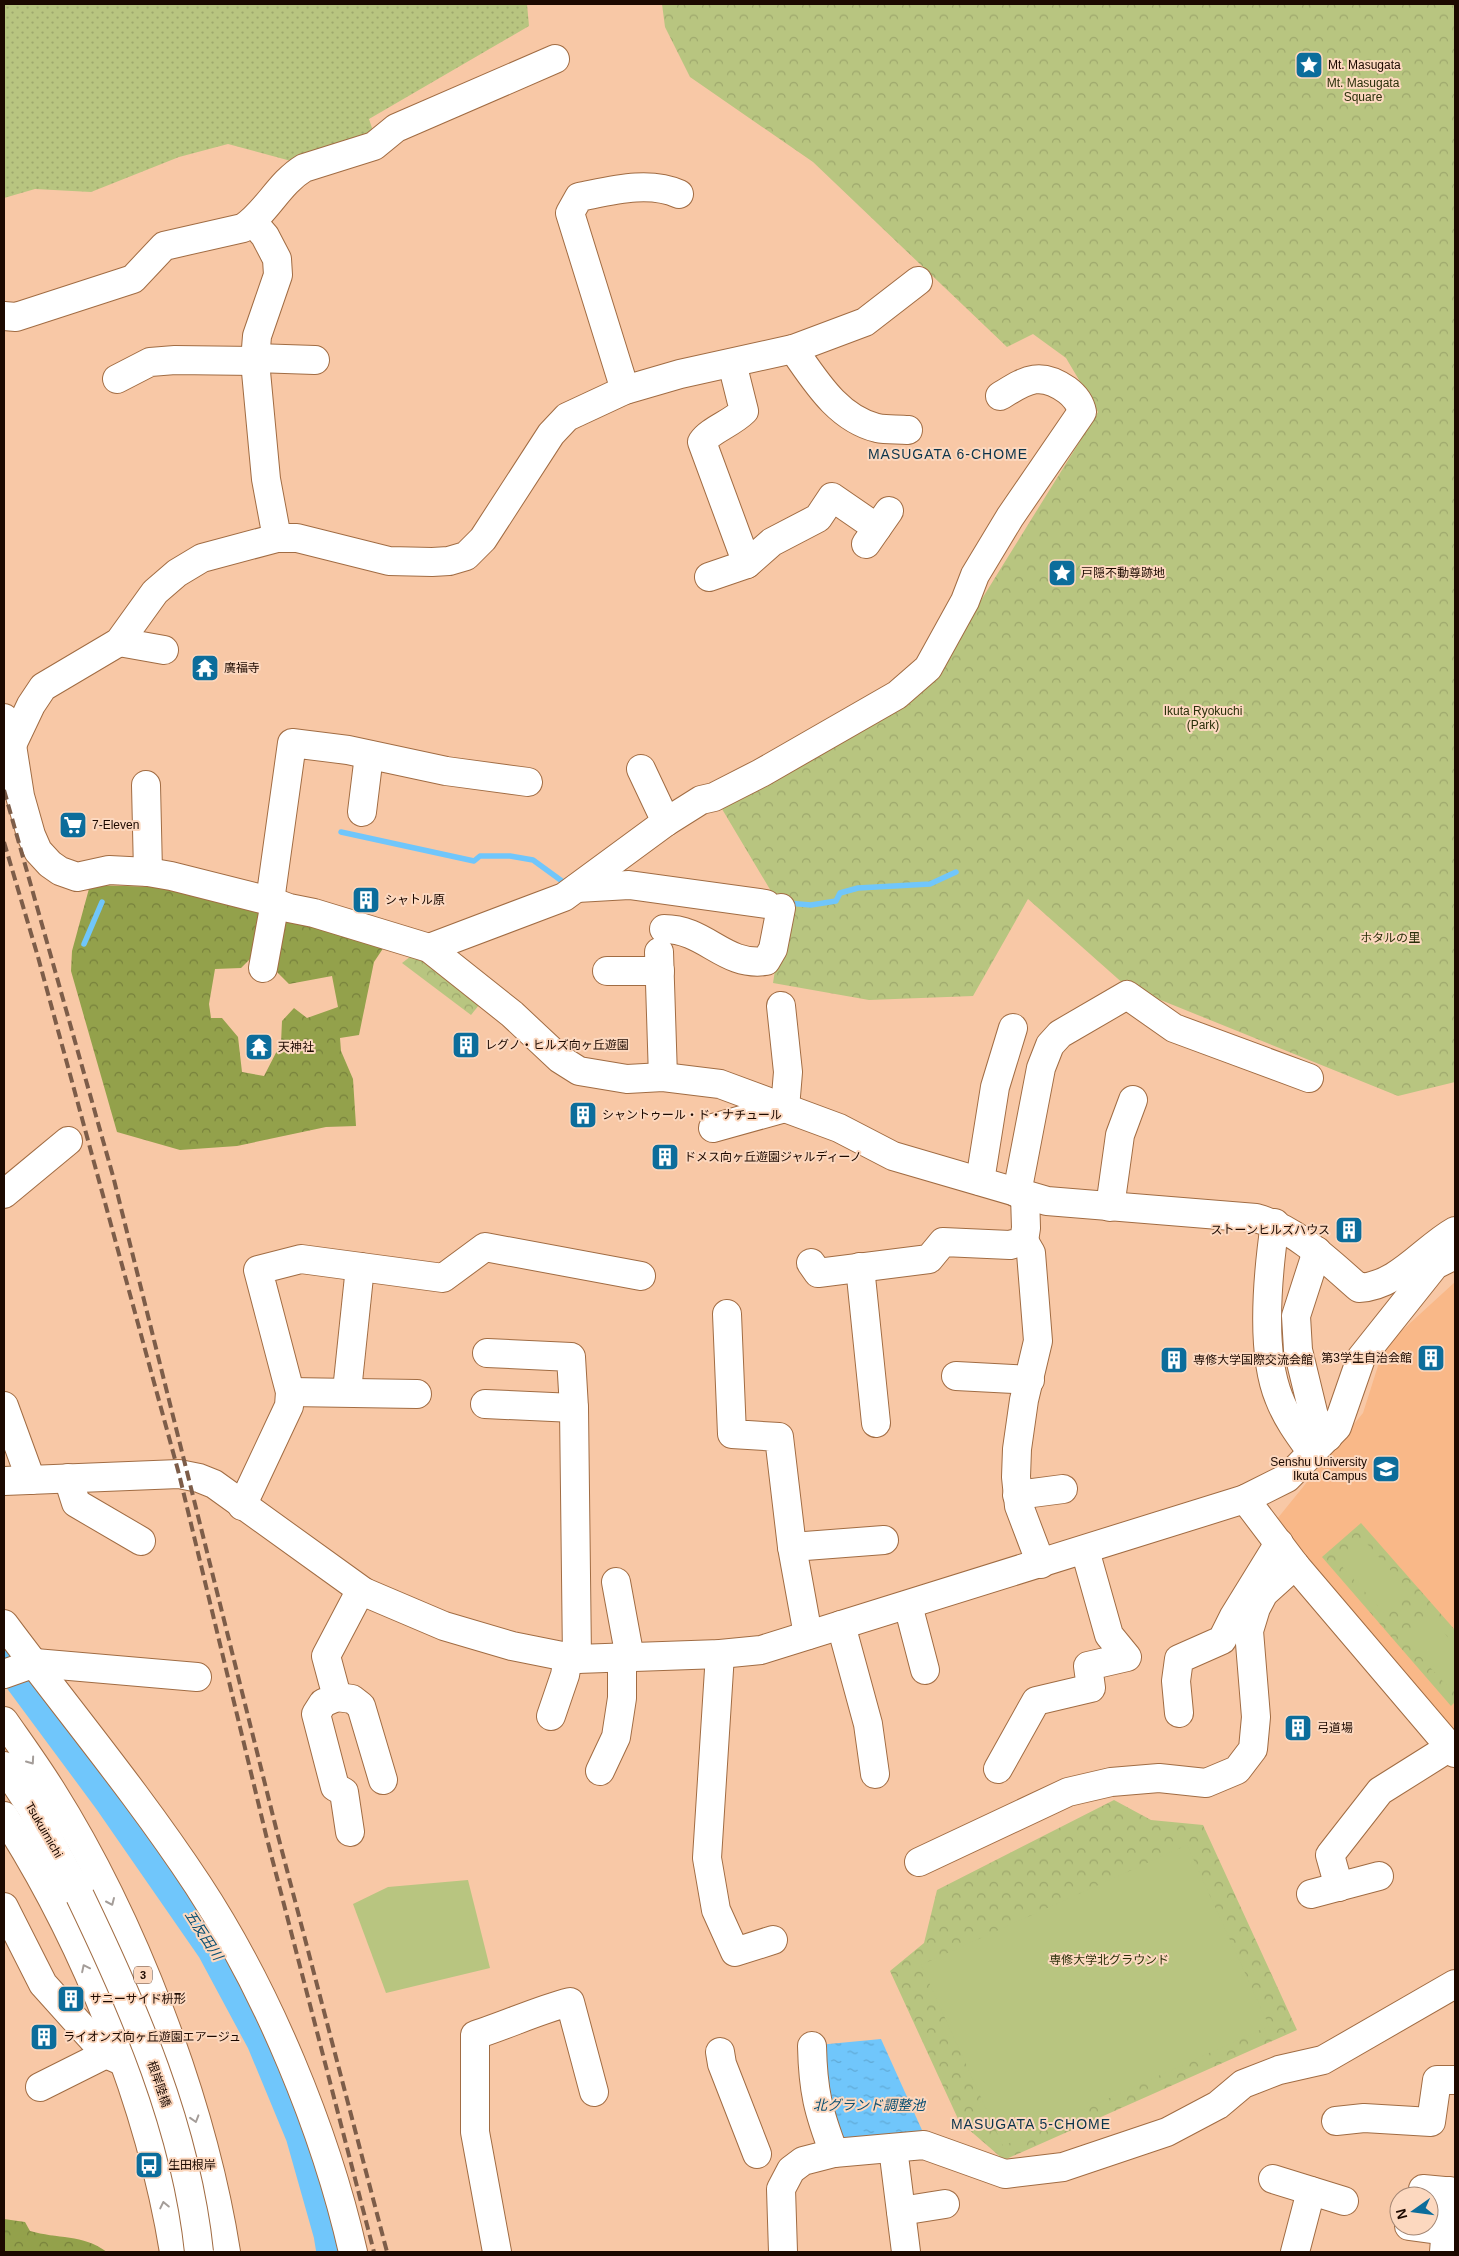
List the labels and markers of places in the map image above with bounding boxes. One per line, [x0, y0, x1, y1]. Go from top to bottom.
place icon: Mt. Masugata [1294, 50, 1324, 80]
place label: Mt. Masugata [1328, 58, 1401, 72]
place icon: 戸隠不動尊跡地 [1047, 558, 1077, 588]
place label: 戸隠不動尊跡地 [1081, 566, 1165, 580]
temple icon: 廣福寺 [190, 653, 220, 683]
place label: 廣福寺 [224, 661, 260, 675]
supermarket icon: 7-Eleven [58, 810, 88, 840]
place label: 7-Eleven [92, 818, 139, 832]
building icon: シャトル原 [351, 885, 381, 915]
place label: シャトル原 [385, 893, 445, 907]
building icon: レグノ・ヒルズ向ヶ丘遊園 [451, 1030, 481, 1060]
temple icon: 天神社 [244, 1032, 274, 1062]
place label: レグノ・ヒルズ向ヶ丘遊園 [485, 1038, 629, 1052]
place label: 天神社 [278, 1040, 314, 1054]
building icon: シャントゥール・ド・ナチュール [568, 1100, 598, 1130]
place label: シャントゥール・ド・ナチュール [602, 1108, 782, 1122]
building icon: ドメス向ヶ丘遊園ジャルディーノ [650, 1142, 680, 1172]
place label: ドメス向ヶ丘遊園ジャルディーノ [684, 1150, 862, 1164]
building icon: ストーンヒルズハウス [1334, 1215, 1364, 1245]
place label: ストーンヒルズハウス [1211, 1223, 1330, 1237]
building icon: 第3学生自治会館 [1416, 1343, 1446, 1373]
building icon: 専修大学国際交流会館 [1159, 1345, 1189, 1375]
place label: 第3学生自治会館 [1321, 1351, 1412, 1365]
place label: 専修大学国際交流会館 [1193, 1353, 1313, 1367]
school or university icon: Senshu University Ikuta Campus [1371, 1454, 1401, 1484]
place label: Senshu University Ikuta Campus [1270, 1455, 1367, 1483]
building icon: 弓道場 [1283, 1713, 1313, 1743]
place label: 弓道場 [1317, 1721, 1353, 1735]
building icon: サニーサイド枡形 [56, 1984, 86, 2014]
place label: サニーサイド枡形 [90, 1992, 186, 2006]
building icon: ライオンズ向ヶ丘遊園エアージュ [29, 2022, 59, 2052]
place label: ライオンズ向ヶ丘遊園エアージュ [63, 2030, 241, 2044]
bus stop icon: 生田根岸 [134, 2150, 164, 2180]
place label: 生田根岸 [168, 2158, 216, 2172]

